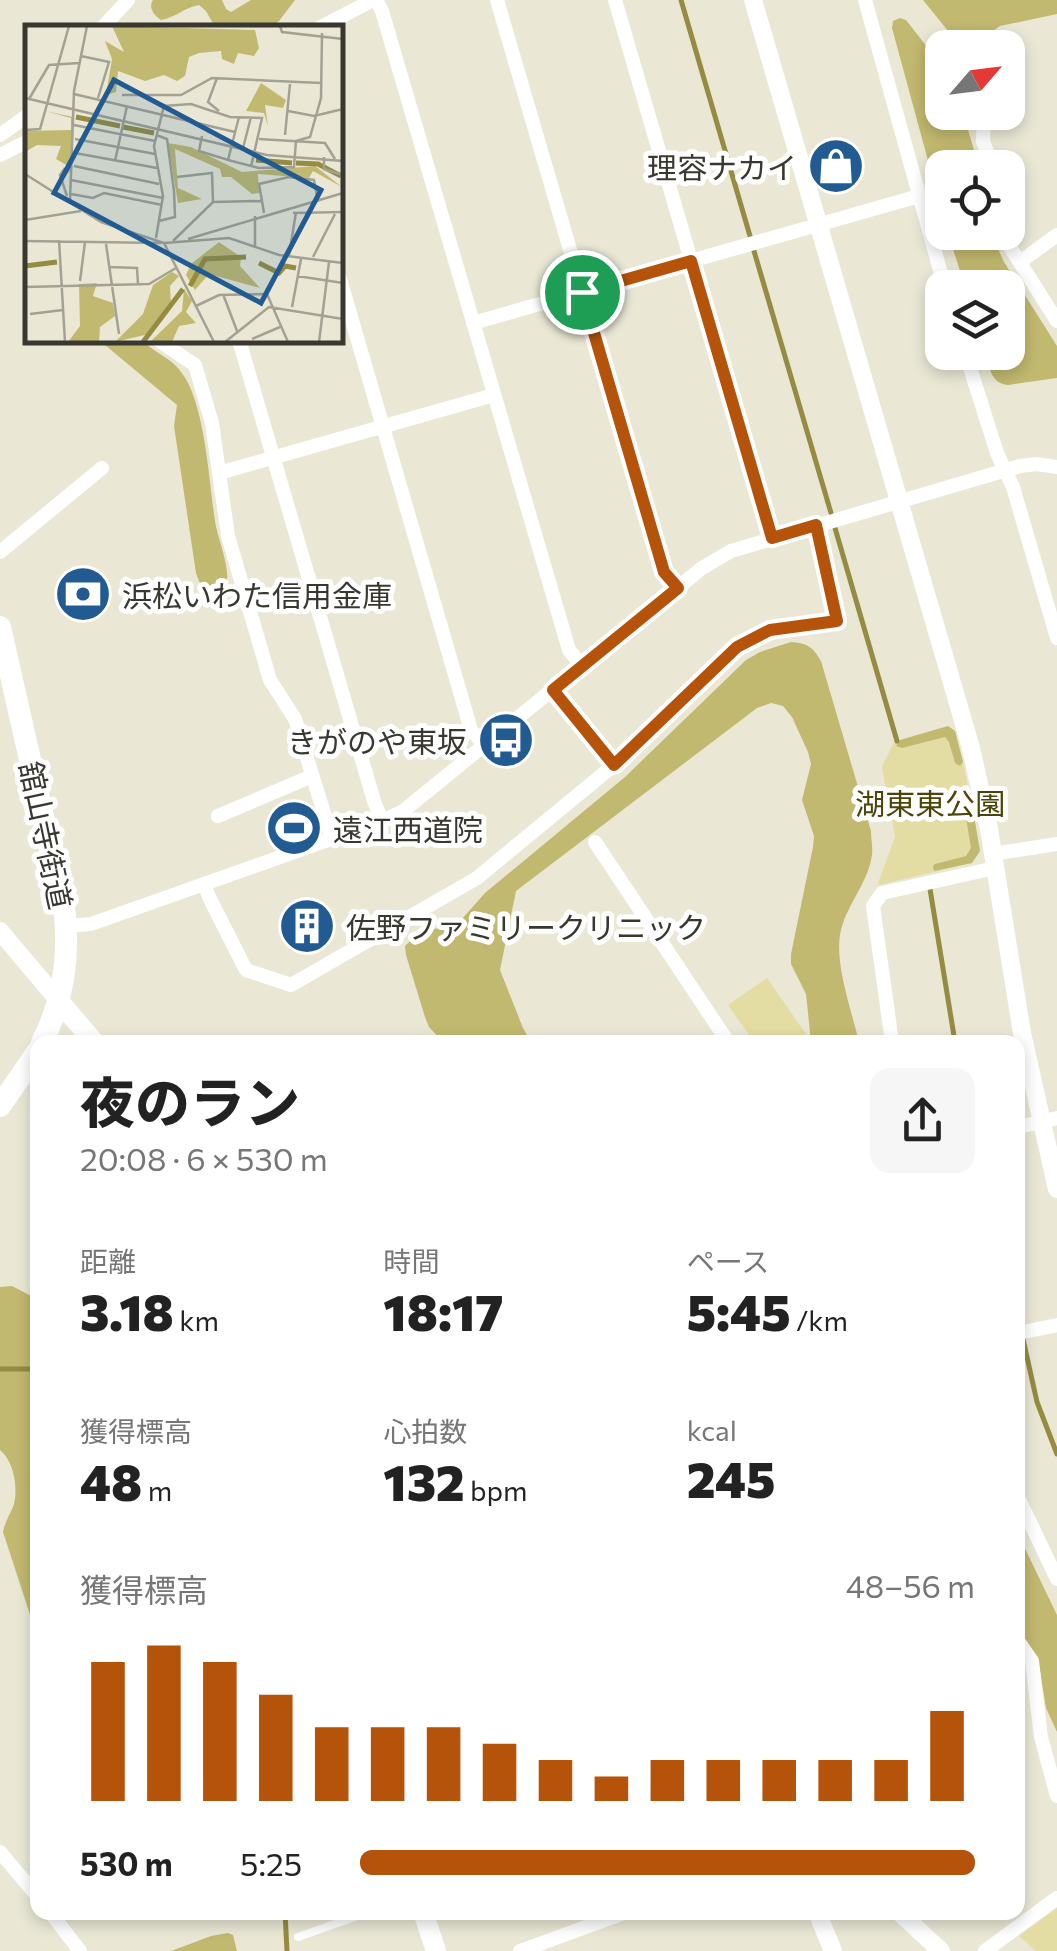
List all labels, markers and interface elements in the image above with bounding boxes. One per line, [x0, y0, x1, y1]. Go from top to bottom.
inset map [25, 25, 342, 342]
north arrow [925, 30, 1025, 130]
map controls [925, 30, 1025, 370]
shop icon: 理容ナカイ [806, 136, 866, 196]
place label: 理容ナカイ [647, 148, 797, 185]
button: locate [925, 150, 1025, 250]
pin [540, 250, 625, 335]
icon: arrive [555, 265, 610, 320]
button: layers [925, 270, 1025, 370]
bank icon: 浜松いわた信用金庫 [53, 564, 113, 624]
place label: 浜松いわた信用金庫 [122, 576, 392, 613]
bus stop icon: きがのや東坂 [476, 710, 536, 770]
place label: きがのや東坂 [287, 722, 467, 759]
street label: 舘山寺街道 [13, 758, 81, 912]
park label: 湖東東公園 [855, 784, 1005, 821]
sports icon: 遠江西道院 [264, 798, 324, 858]
place label: 遠江西道院 [333, 810, 483, 847]
building icon: 佐野ファミリークリニック [277, 896, 337, 956]
place label: 佐野ファミリークリニック [346, 908, 706, 945]
text: 夜のラン [80, 1067, 300, 1134]
button: share [870, 1068, 975, 1173]
text: 20:08 · 6 × 530 m [80, 1138, 328, 1178]
text: 距離 [80, 1244, 136, 1278]
text: 時間 [383, 1244, 439, 1278]
text: ペース [687, 1244, 769, 1278]
text: 3.18 [80, 1280, 174, 1341]
text: 18:17 [383, 1280, 503, 1341]
text: 5:45 [687, 1280, 791, 1341]
text: km [174, 1303, 219, 1337]
text: /km [791, 1303, 848, 1337]
text: kcal [687, 1413, 737, 1447]
text: 獲得標高 [80, 1414, 192, 1448]
text: 心拍数 [383, 1414, 467, 1448]
text: 245 [687, 1447, 775, 1508]
text: 48 [80, 1450, 142, 1511]
text: 132 [383, 1450, 465, 1511]
text: m [142, 1473, 172, 1507]
text: bpm [465, 1473, 528, 1507]
text: 48–56 m [846, 1565, 975, 1605]
text: 獲得標高 [80, 1569, 208, 1609]
text: 530 m [80, 1843, 173, 1883]
text: 5:25 [240, 1843, 302, 1883]

